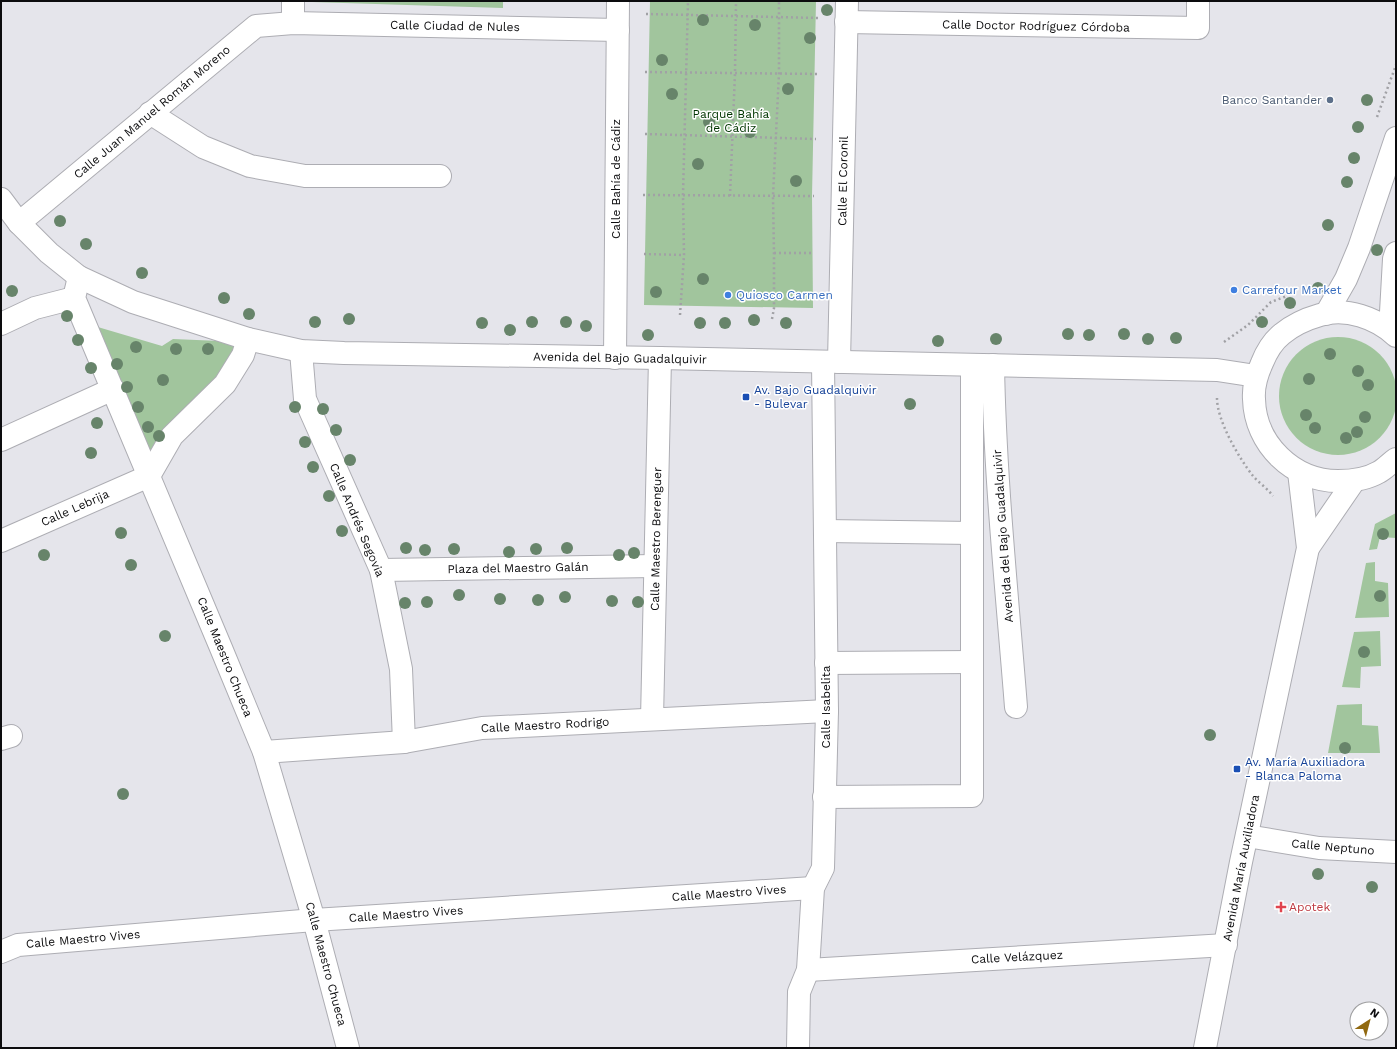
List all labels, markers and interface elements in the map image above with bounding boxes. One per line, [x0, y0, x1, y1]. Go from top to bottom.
street label: Calle Doctor Rodríguez Córdoba [942, 17, 1130, 35]
street label: Calle Ciudad de Nules [390, 18, 520, 34]
street label: Calle Juan Manuel Román Moreno [71, 42, 233, 182]
place label: Banco Santander [1222, 93, 1322, 107]
marker: Banco Santander [1325, 95, 1335, 105]
park label: Parque Bahía de Cádiz [693, 107, 770, 135]
street label: Calle Bahía de Cádiz [609, 119, 623, 239]
street label: Calle El Coronil [835, 136, 851, 226]
place label: Carrefour Market [1242, 283, 1342, 297]
marker: Carrefour Market [1229, 285, 1239, 295]
place label: Quiosco Carmen [736, 288, 833, 302]
marker: Quiosco Carmen [723, 290, 733, 300]
street label: Avenida del Bajo Guadalquivir [533, 349, 707, 367]
place label: Av. Bajo Guadalquivir - Bulevar [754, 383, 877, 411]
marker: Av. Bajo Guadalquivir - Bulevar [741, 392, 751, 402]
street label: Avenida del Bajo Guadalquivir [990, 449, 1016, 623]
street label: Calle Andrés Segovia [327, 461, 387, 579]
street label: Calle Maestro Berenguer [648, 467, 664, 611]
street label: Calle Lebrija [39, 487, 111, 529]
street label: Plaza del Maestro Galán [447, 560, 589, 576]
street label: Calle Maestro Chueca [195, 595, 256, 719]
street label: Calle Isabelita [819, 665, 833, 749]
street label: Calle Maestro Rodrigo [480, 715, 610, 735]
place label: Av. María Auxiliadora - Blanca Paloma [1245, 755, 1365, 783]
marker: Av. María Auxiliadora - Blanca Paloma [1232, 764, 1242, 774]
street label: Avenida María Auxiliadora [1220, 793, 1262, 943]
street label: Calle Neptuno [1291, 836, 1375, 858]
street label: Calle Maestro Vives [671, 882, 787, 904]
street label: Calle Maestro Chueca [303, 900, 349, 1028]
place label: Apotek [1289, 900, 1330, 914]
marker: Apotek [1276, 902, 1286, 912]
street label: Calle Maestro Vives [348, 903, 464, 925]
street label: Calle Maestro Vives [25, 927, 141, 951]
street label: Calle Velázquez [971, 948, 1063, 966]
north arrow [1349, 1001, 1389, 1041]
text: N [1367, 1006, 1382, 1021]

